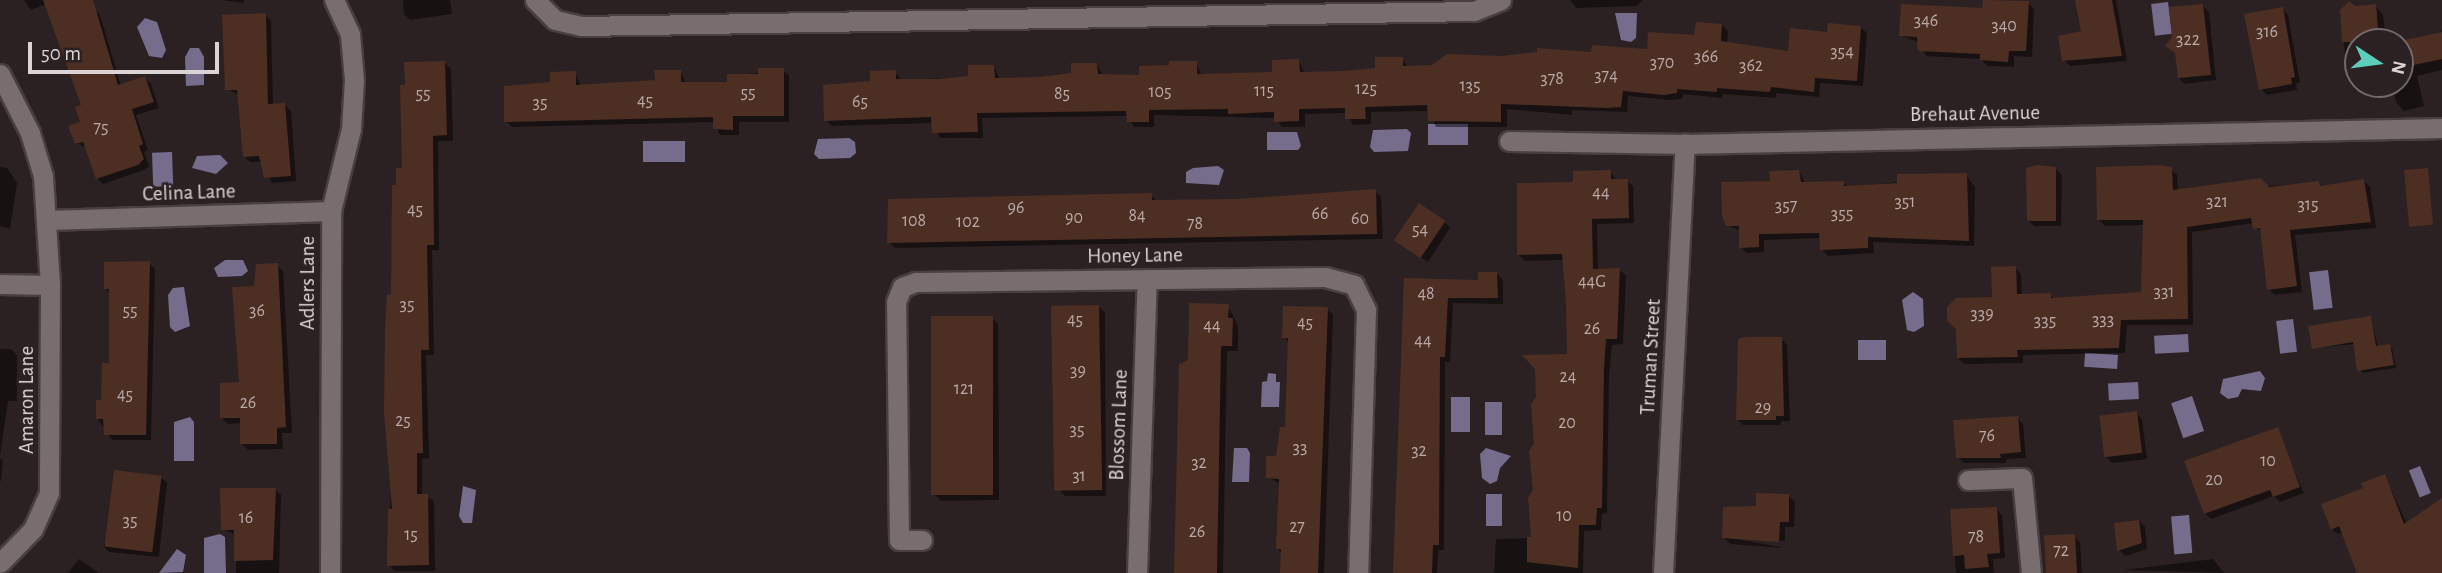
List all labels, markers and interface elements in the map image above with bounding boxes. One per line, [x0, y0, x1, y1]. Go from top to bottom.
house number: 346 [1914, 10, 1938, 32]
house number: 340 [1991, 15, 2017, 37]
house number: 316 [2256, 21, 2278, 43]
scale bar [32, 28, 222, 72]
north arrow [2344, 28, 2414, 98]
house number: 322 [2176, 29, 2200, 51]
house number: 354 [1830, 41, 1854, 63]
text: 50 m [41, 43, 81, 64]
house number: 366 [1694, 46, 1718, 68]
house number: 370 [1650, 52, 1674, 74]
house number: 362 [1739, 55, 1763, 77]
text: N [2387, 59, 2409, 76]
house number: 374 [1594, 65, 1618, 87]
house number: 378 [1540, 68, 1564, 90]
house number: 135 [1459, 75, 1481, 97]
house number: 125 [1355, 78, 1377, 100]
house number: 115 [1254, 80, 1274, 102]
house number: 105 [1148, 81, 1172, 103]
house number: 55 [740, 82, 756, 104]
house number: 55 [415, 83, 431, 105]
house number: 85 [1054, 83, 1070, 105]
house number: 45 [637, 90, 653, 112]
house number: 65 [852, 91, 868, 113]
house number: 35 [533, 92, 547, 114]
street label: Brehaut Avenue [1910, 100, 2040, 128]
house number: 75 [93, 117, 109, 139]
street label: Celina Lane [142, 179, 236, 207]
house number: 44 [1592, 182, 1610, 204]
house number: 351 [1894, 191, 1916, 213]
house number: 321 [2206, 191, 2228, 213]
house number: 315 [2297, 194, 2319, 216]
house number: 357 [1775, 195, 1797, 217]
house number: 96 [1008, 197, 1024, 219]
house number: 45 [407, 199, 423, 221]
house number: 66 [1312, 203, 1328, 225]
house number: 355 [1831, 203, 1853, 225]
house number: 84 [1128, 205, 1146, 227]
house number: 90 [1065, 207, 1083, 229]
house number: 60 [1351, 208, 1369, 230]
house number: 108 [902, 210, 926, 232]
house number: 102 [956, 211, 980, 233]
house number: 78 [1187, 213, 1203, 235]
house number: 54 [1412, 219, 1428, 241]
street label: Adlers Lane [295, 236, 321, 330]
street label: Honey Lane [1087, 243, 1183, 269]
house number: 44G [1578, 271, 1606, 293]
house number: 331 [2153, 281, 2175, 303]
house number: 48 [1417, 283, 1435, 305]
house number: 35 [400, 294, 414, 316]
street label: Truman Street [1635, 298, 1667, 416]
house number: 55 [122, 300, 138, 322]
house number: 36 [249, 300, 265, 322]
house number: 339 [1970, 303, 1994, 325]
house number: 45 [1067, 309, 1083, 331]
house number: 333 [2092, 309, 2114, 331]
house number: 335 [2034, 310, 2056, 332]
house number: 45 [1297, 312, 1313, 334]
house number: 44 [1203, 315, 1221, 337]
house number: 26 [1584, 318, 1600, 340]
house number: 44 [1414, 330, 1432, 352]
street label: Amaron Lane [14, 346, 40, 454]
house number: 39 [1070, 360, 1086, 382]
house number: 24 [1560, 366, 1576, 388]
street label: Blossom Lane [1104, 369, 1134, 481]
house number: 121 [954, 378, 974, 400]
house number: 45 [117, 384, 133, 406]
house number: 26 [240, 392, 256, 414]
house number: 29 [1755, 397, 1771, 419]
house number: 25 [395, 410, 411, 432]
house number: 20 [1558, 412, 1576, 434]
house number: 35 [1070, 419, 1084, 441]
house number: 76 [1979, 425, 1995, 447]
house number: 33 [1293, 437, 1307, 459]
house number: 32 [1411, 440, 1427, 462]
house number: 10 [2260, 450, 2276, 472]
house number: 32 [1191, 452, 1207, 474]
house number: 31 [1072, 465, 1086, 487]
house number: 20 [2205, 469, 2223, 491]
house number: 10 [1556, 505, 1572, 527]
house number: 16 [239, 507, 253, 529]
house number: 35 [123, 510, 137, 532]
house number: 27 [1289, 516, 1305, 538]
house number: 26 [1189, 521, 1205, 543]
house number: 15 [404, 524, 418, 546]
house number: 78 [1968, 526, 1984, 548]
house number: 72 [2053, 540, 2069, 562]

